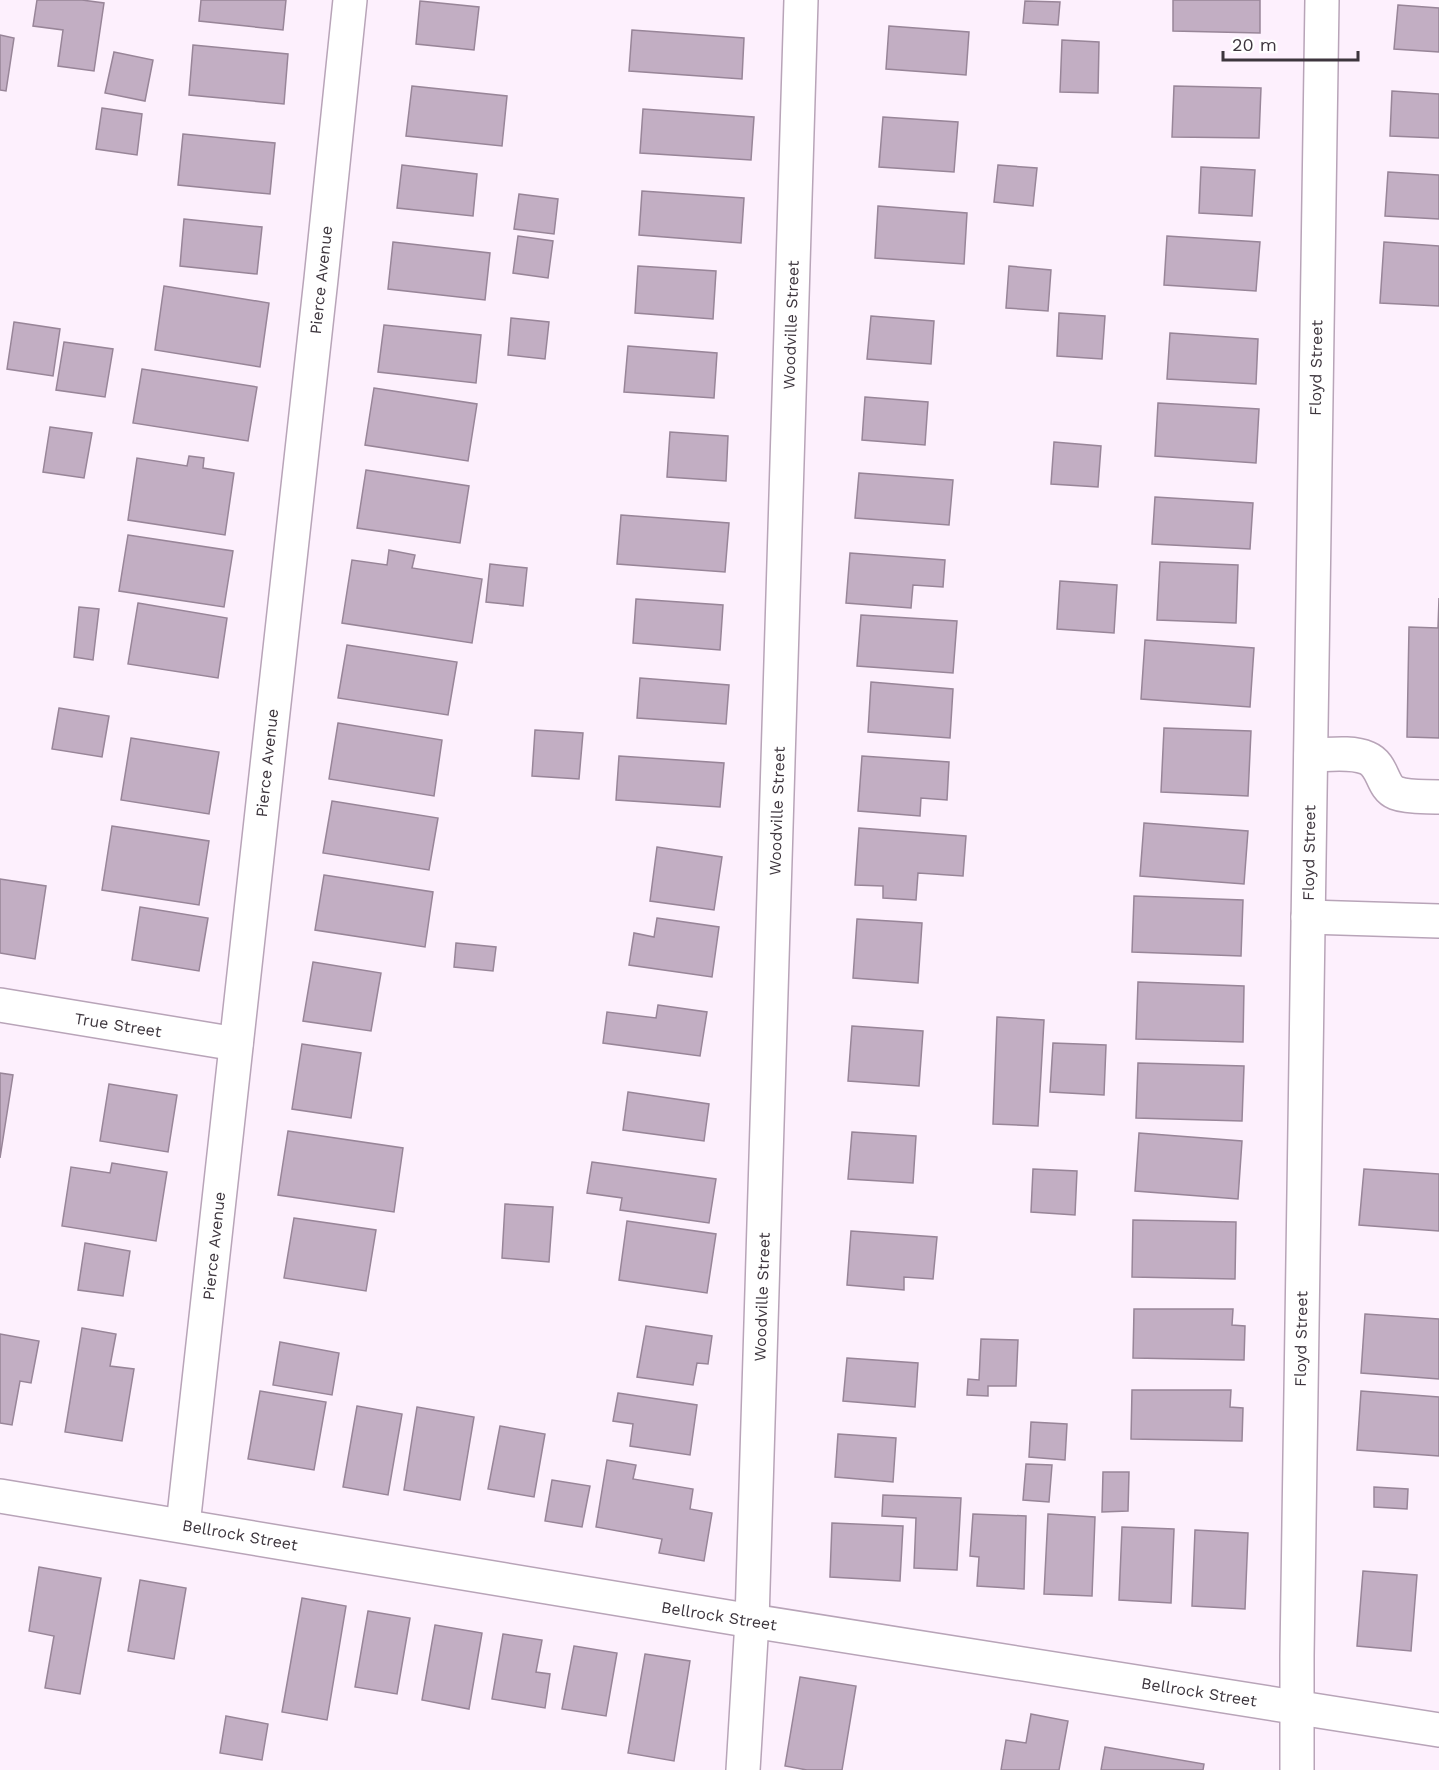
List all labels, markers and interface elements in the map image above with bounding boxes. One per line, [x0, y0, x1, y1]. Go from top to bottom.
scale bar [1223, 24, 1358, 62]
text: 20 m [1232, 34, 1277, 55]
street label: Pierce Avenue [306, 225, 336, 335]
street label: Woodville Street [779, 260, 803, 390]
street label: Floyd Street [1306, 320, 1326, 416]
street label: Pierce Avenue [252, 708, 282, 818]
street label: Woodville Street [765, 746, 789, 876]
street label: Floyd Street [1299, 805, 1319, 901]
street label: True Street [73, 1009, 163, 1041]
street label: Pierce Avenue [199, 1191, 229, 1301]
street label: Woodville Street [750, 1232, 774, 1362]
street label: Floyd Street [1291, 1291, 1311, 1387]
street label: Bellrock Street [181, 1516, 299, 1555]
street label: Bellrock Street [660, 1597, 778, 1635]
street label: Bellrock Street [1140, 1673, 1258, 1711]

